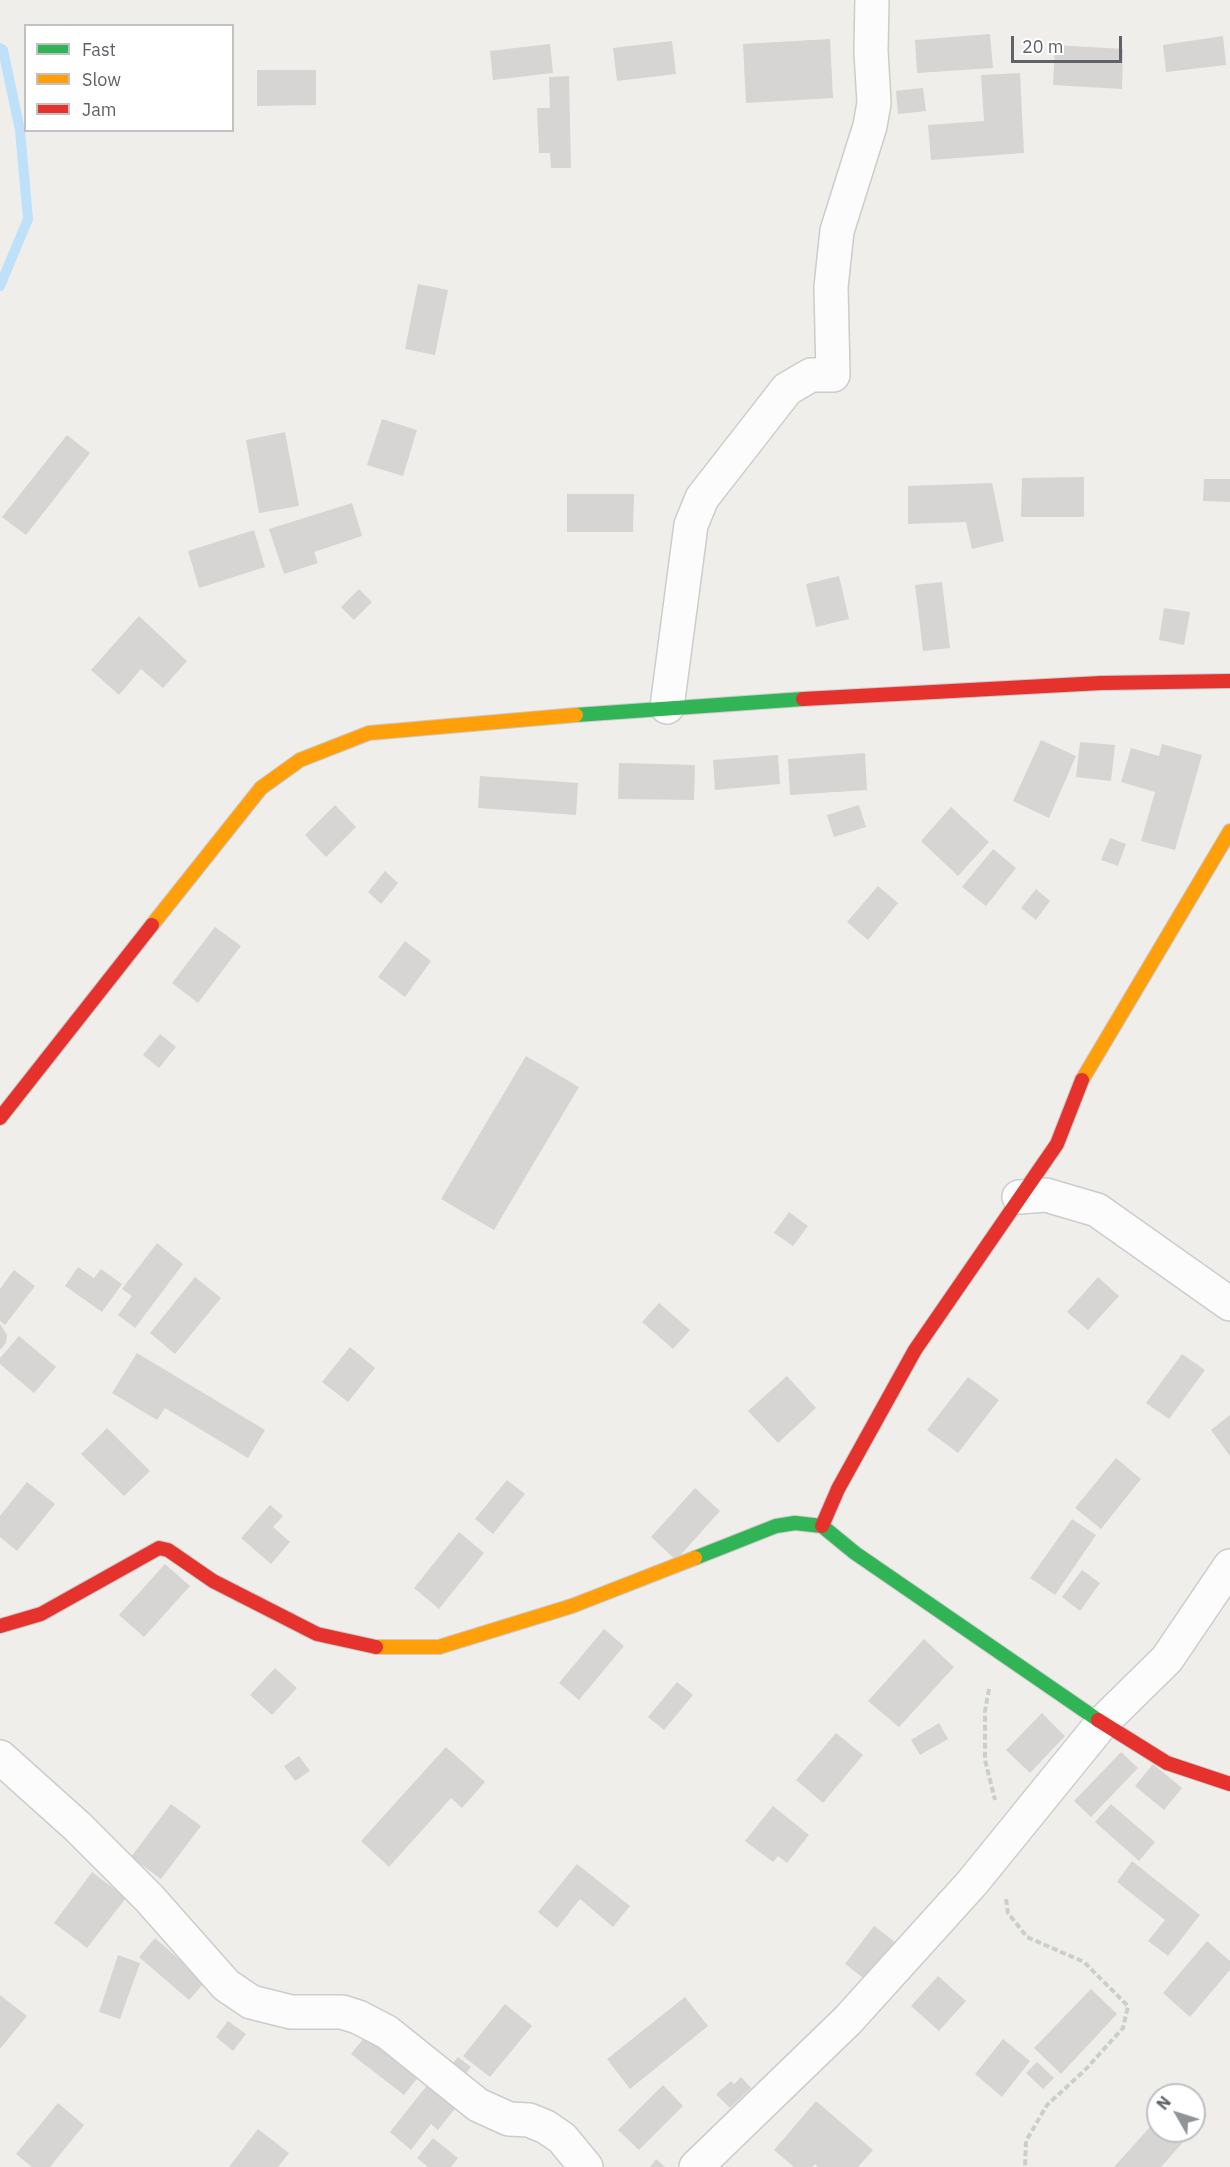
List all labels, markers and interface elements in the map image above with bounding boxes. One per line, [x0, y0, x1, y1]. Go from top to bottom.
legend [24, 24, 234, 132]
scale bar [1014, 24, 1125, 62]
text: 20 m [1022, 35, 1064, 58]
text: Fast [82, 38, 116, 61]
text: Slow [82, 68, 121, 91]
text: Jam [82, 98, 117, 121]
north arrow [1146, 2083, 1206, 2143]
text: N [1152, 2092, 1175, 2114]

